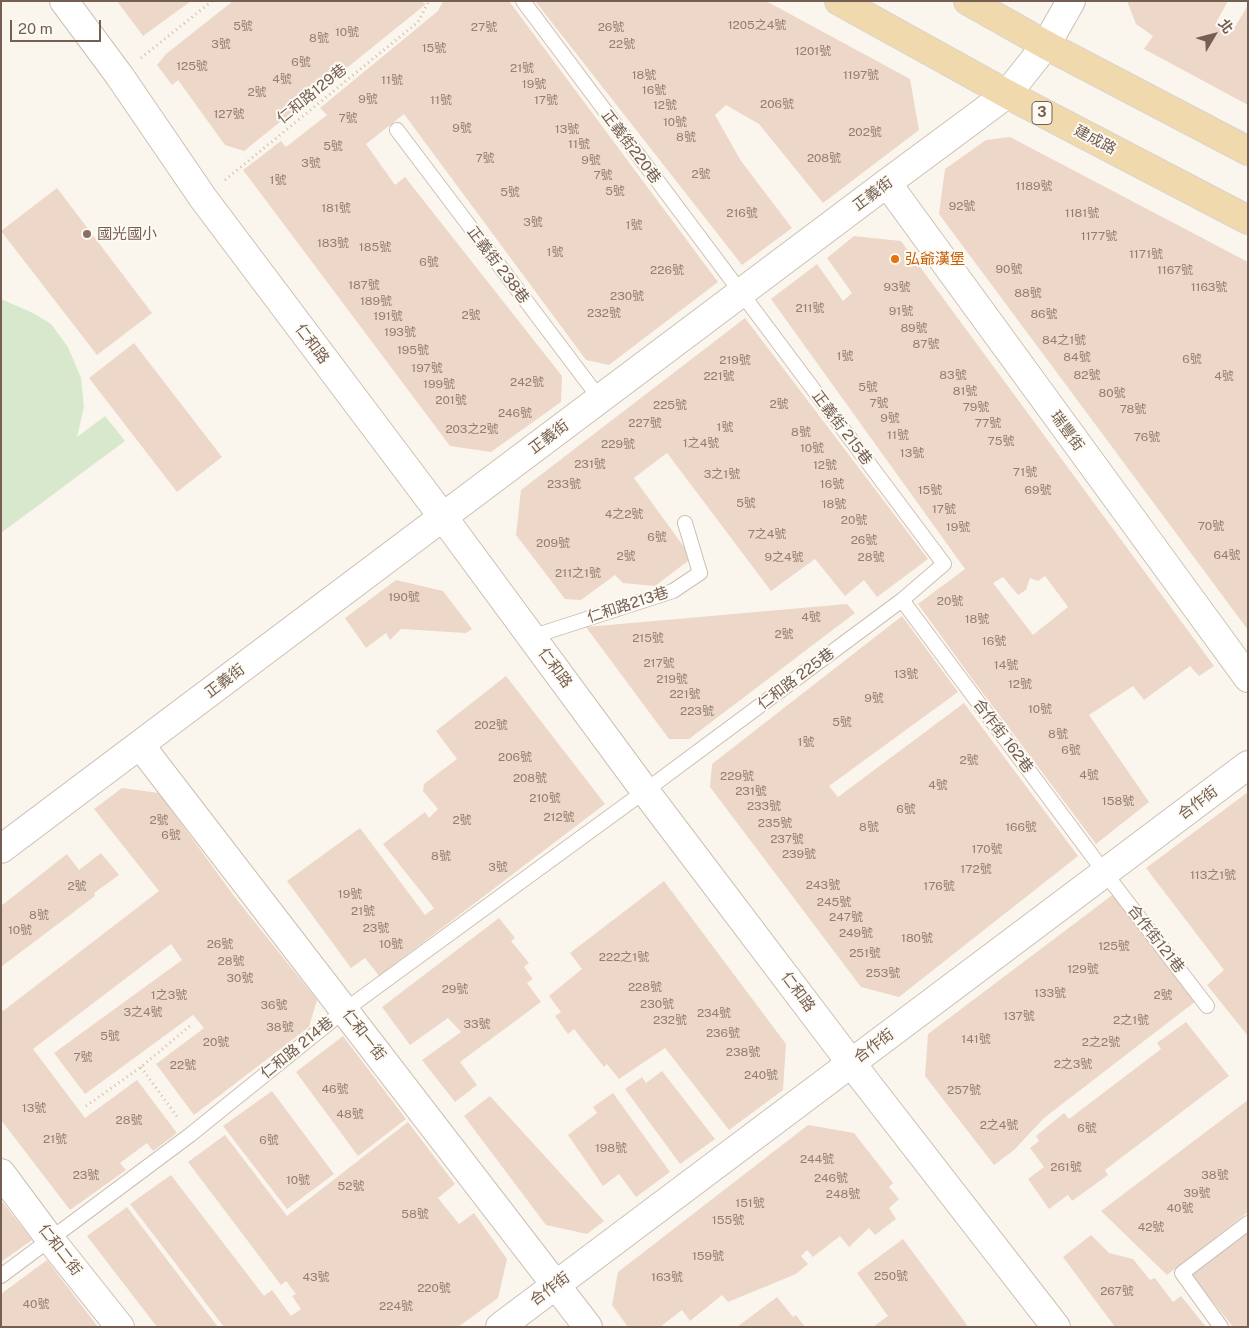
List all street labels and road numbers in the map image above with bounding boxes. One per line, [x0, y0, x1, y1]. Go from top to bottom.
street label: 仁和路129巷 [274, 60, 350, 128]
road number: 3 [1032, 102, 1052, 125]
street label: 正義街220巷 [598, 107, 664, 187]
street label: 建成路 [1071, 121, 1119, 159]
street label: 正義街 [850, 173, 896, 215]
street label: 正義街 238巷 [463, 223, 533, 307]
street label: 仁和路 [291, 321, 333, 367]
street label: 正義街 215巷 [808, 387, 876, 469]
street label: 瑞豐街 [1046, 408, 1088, 454]
street label: 正義街 [526, 416, 572, 458]
street label: 仁和路213巷 [585, 583, 671, 627]
street label: 仁和路 225巷 [754, 644, 838, 714]
street label: 仁和路 [534, 645, 576, 691]
street label: 正義街 [202, 660, 248, 702]
street label: 合作街 162巷 [969, 695, 1037, 777]
street label: 合作街 [1175, 782, 1221, 824]
street label: 合作街121巷 [1124, 901, 1188, 977]
street label: 仁和路 [777, 969, 819, 1015]
street label: 仁和一街 [338, 1006, 390, 1064]
street label: 仁和路 214巷 [257, 1013, 337, 1083]
street label: 合作街 [851, 1025, 897, 1067]
street label: 仁和二街 [34, 1221, 86, 1279]
street label: 合作街 [527, 1268, 573, 1310]

